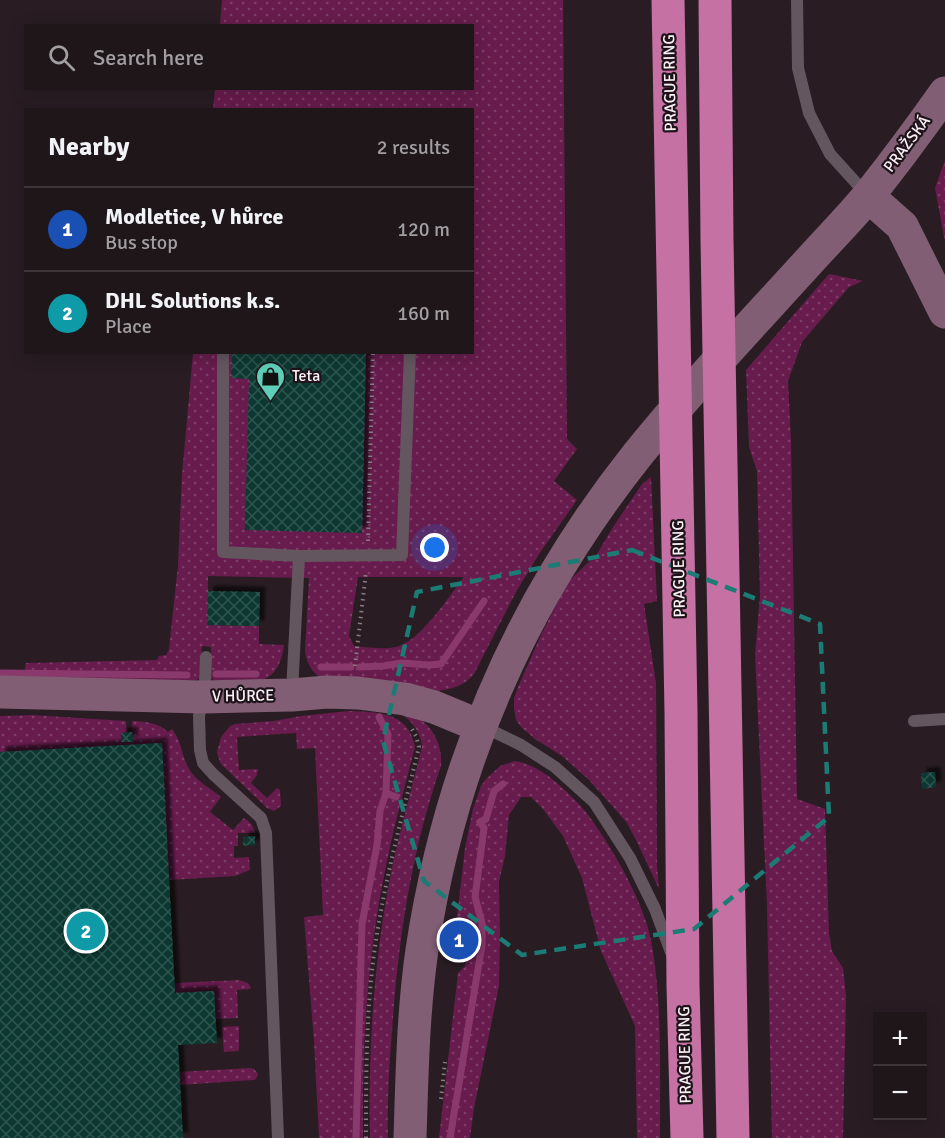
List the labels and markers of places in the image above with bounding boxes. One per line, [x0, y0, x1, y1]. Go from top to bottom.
shop icon: Teta [255, 360, 287, 402]
place label: Teta [292, 366, 320, 386]
pin: 2 [66, 908, 106, 954]
pin: 1 [440, 918, 478, 962]

